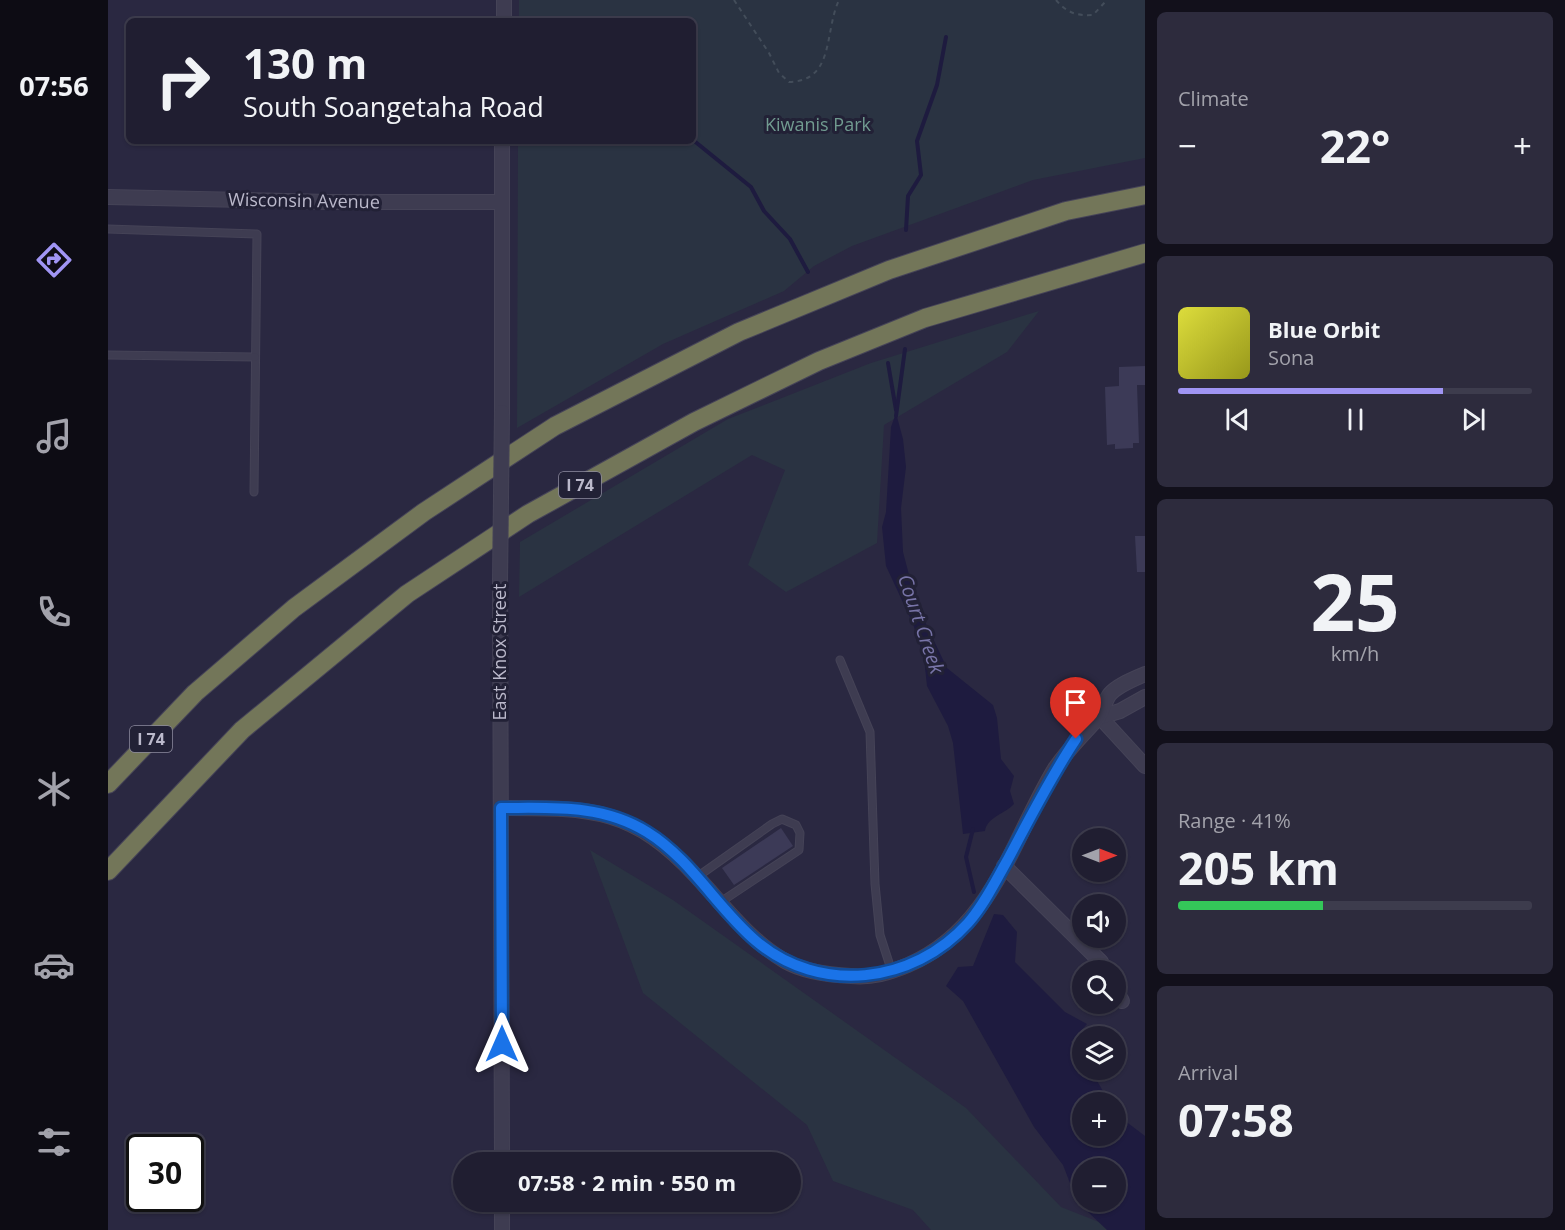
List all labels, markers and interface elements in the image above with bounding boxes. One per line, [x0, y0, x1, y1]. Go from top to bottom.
text: 130 m [243, 34, 367, 91]
icon: right [144, 42, 222, 120]
text: 07:56 [19, 67, 89, 104]
text: Climate [1178, 85, 1249, 112]
text: South Soangetaha Road [243, 88, 544, 125]
park label: Kiwanis Park [765, 112, 872, 136]
text: 22° [1320, 115, 1390, 176]
text: − [1178, 123, 1197, 168]
text: + [1513, 123, 1532, 168]
street label: Wisconsin Avenue [228, 187, 380, 213]
icon: directions [33, 239, 75, 281]
text: Blue Orbit [1268, 314, 1380, 344]
text: Sona [1268, 344, 1314, 371]
icon: previous [1221, 403, 1254, 436]
icon: pause [1339, 403, 1372, 436]
icon: next [1457, 403, 1490, 436]
icon: music [33, 415, 75, 457]
road number: I 74 [559, 472, 601, 498]
text: 25 [1310, 548, 1400, 654]
water label: Court Creek [892, 570, 951, 678]
street label: East Knox Street [487, 584, 511, 720]
icon: phone [33, 591, 75, 633]
text: km/h [1331, 640, 1379, 667]
pin [1050, 677, 1101, 739]
icon: arrive [1059, 686, 1092, 719]
road number: I 74 [130, 726, 172, 752]
icon: climate [33, 768, 75, 810]
text: Range · 41% [1178, 807, 1291, 834]
north arrow [1072, 828, 1126, 882]
map controls [1072, 828, 1126, 1212]
text: 205 km [1178, 837, 1339, 898]
button: sound [1072, 894, 1126, 948]
icon: car [33, 944, 75, 986]
button: search [1072, 960, 1126, 1014]
position arrow [470, 1012, 534, 1076]
button: layers [1072, 1026, 1126, 1080]
text: Arrival [1178, 1059, 1238, 1086]
text: 07:58 [1178, 1089, 1294, 1150]
button: + [1072, 1092, 1126, 1146]
icon: filters [33, 1121, 75, 1163]
speed limit sign: 30 [126, 1134, 204, 1212]
button: − [1072, 1158, 1126, 1212]
text: 07:58 · 2 min · 550 m [518, 1167, 736, 1197]

